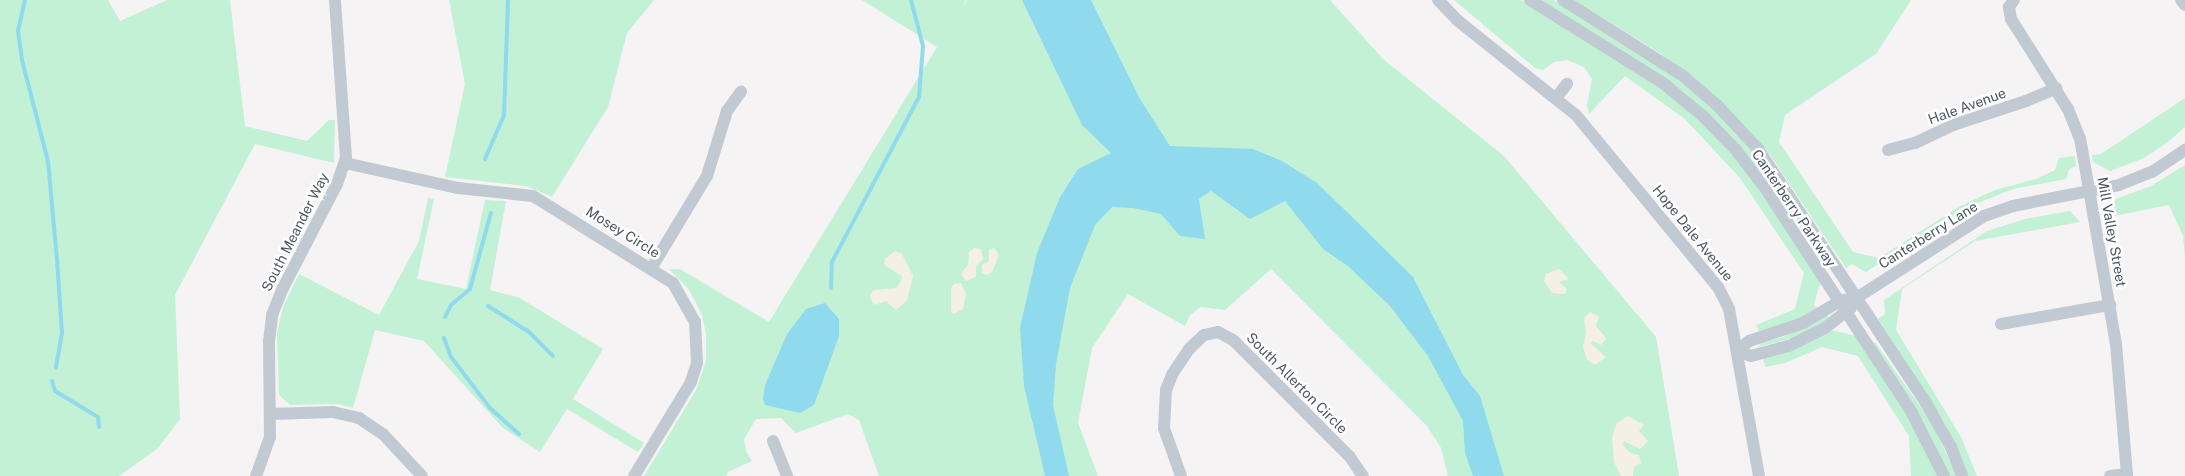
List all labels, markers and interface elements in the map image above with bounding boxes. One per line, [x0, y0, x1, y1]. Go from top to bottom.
street label: Hale Avenue [1926, 84, 2008, 128]
street label: Canterberry Parkway [1749, 146, 1839, 270]
street label: South Meander Way [258, 170, 332, 294]
street label: Mill Valley Street [2094, 176, 2130, 288]
street label: Hope Dale Avenue [1649, 181, 1737, 285]
street label: Canterberry Lane [1875, 198, 1981, 272]
street label: Mosey Circle [583, 203, 663, 261]
street label: South Allerton Circle [1243, 329, 1351, 437]

